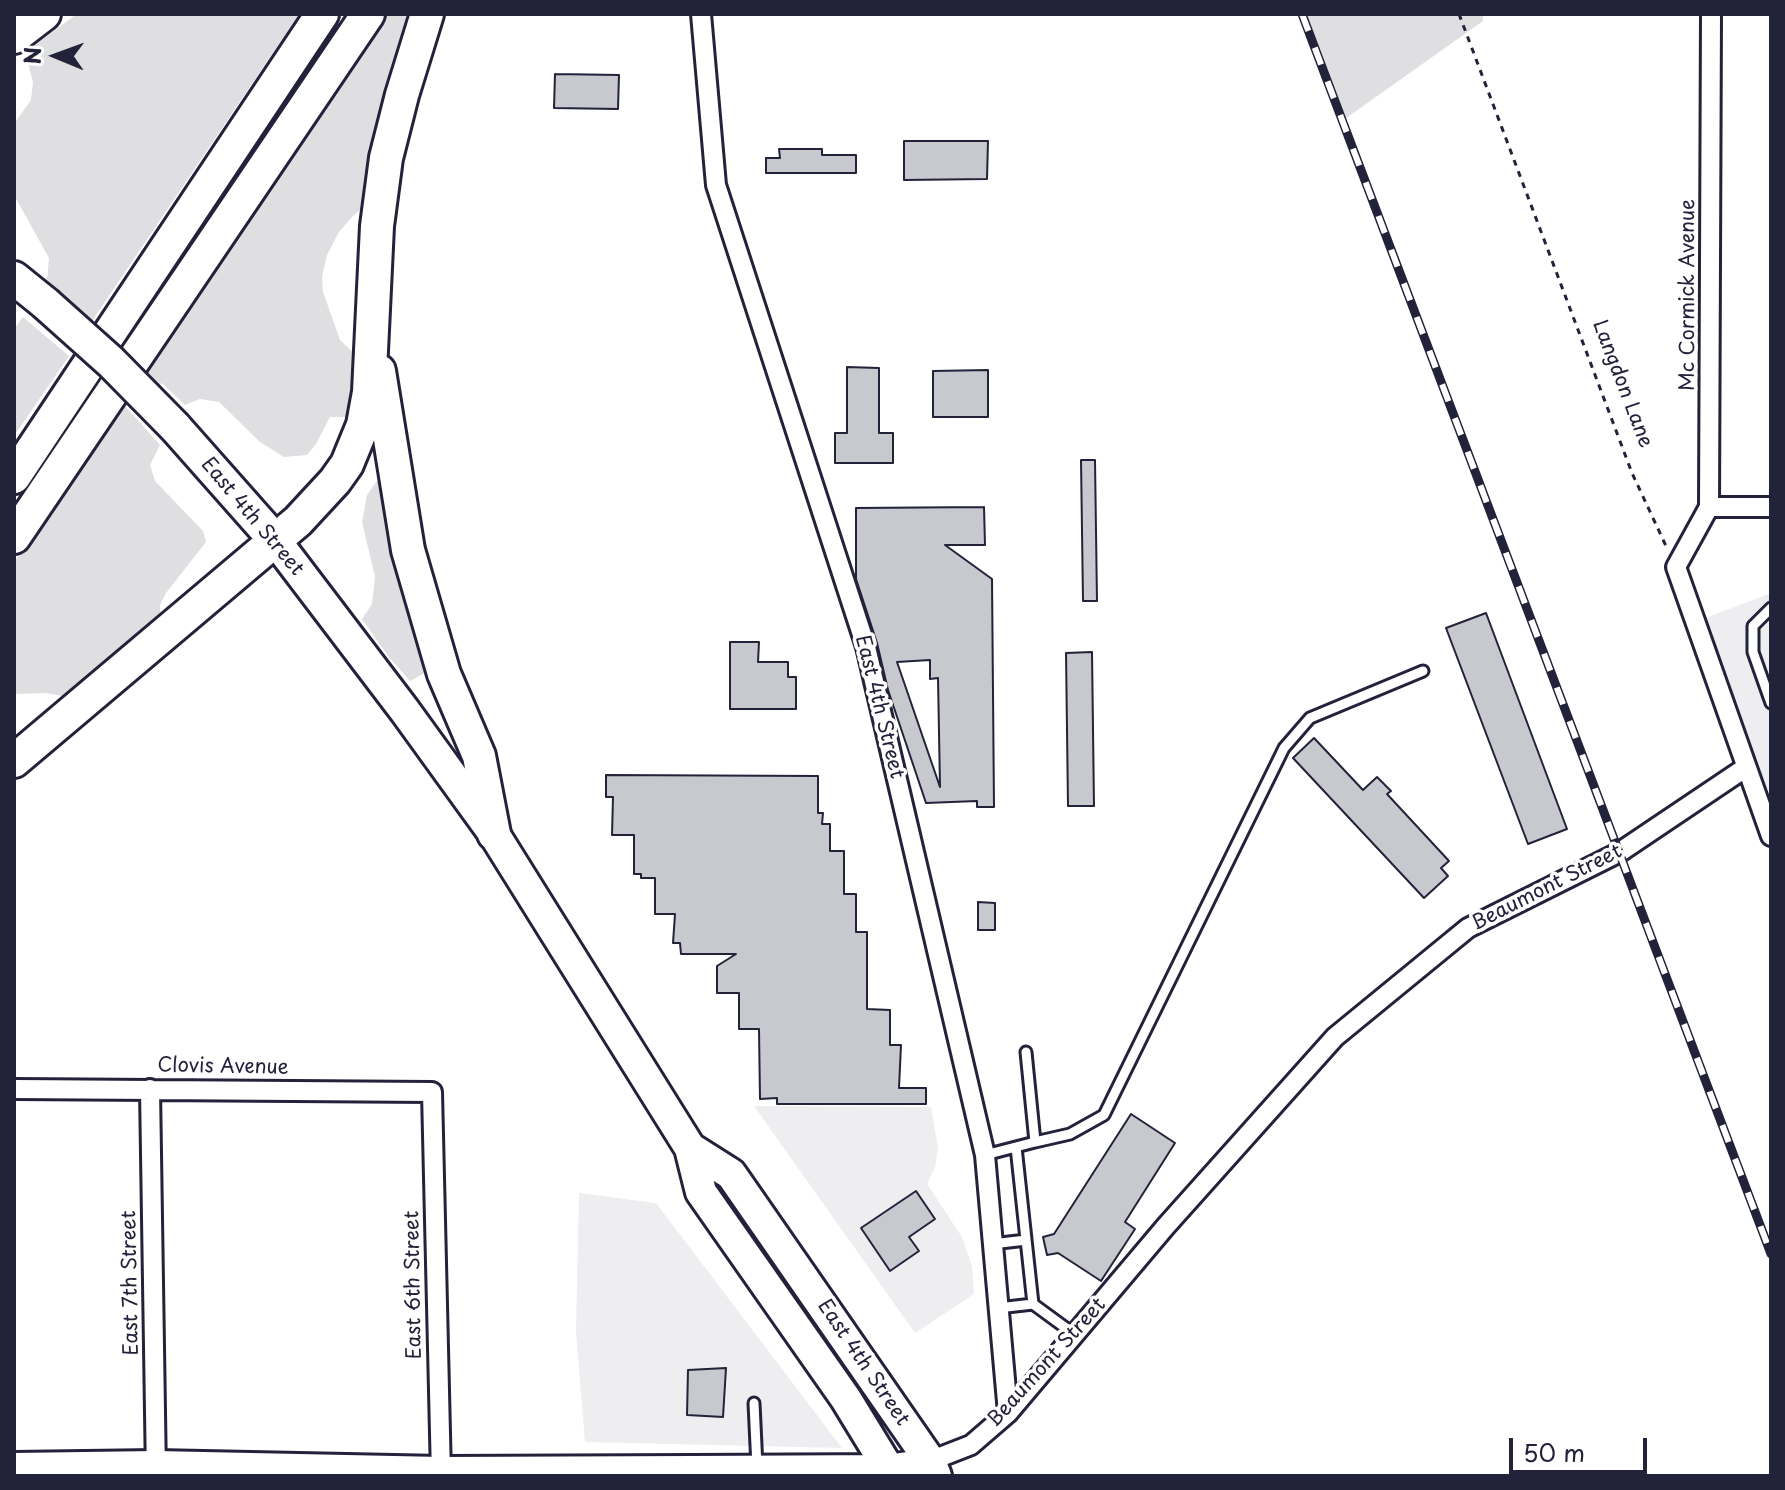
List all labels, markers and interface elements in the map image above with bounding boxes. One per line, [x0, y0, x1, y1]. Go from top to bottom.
north arrow [16, 16, 96, 96]
text: N [15, 47, 48, 65]
street label: Mc Cormick Avenue [1676, 199, 1700, 391]
street label: Langdon Lane [1587, 317, 1657, 451]
street label: East 4th Street [196, 453, 308, 581]
street label: East 4th Street [850, 633, 908, 781]
street label: Beaumont Street [1468, 840, 1626, 936]
street label: Clovis Avenue [157, 1054, 289, 1080]
street label: East 7th Street [118, 1210, 144, 1356]
street label: East 6th Street [401, 1211, 427, 1359]
street label: Beaumont Street [983, 1294, 1111, 1432]
street label: East 4th Street [812, 1295, 914, 1431]
scale bar [1513, 1422, 1651, 1472]
text: 50 m [1523, 1434, 1585, 1470]

